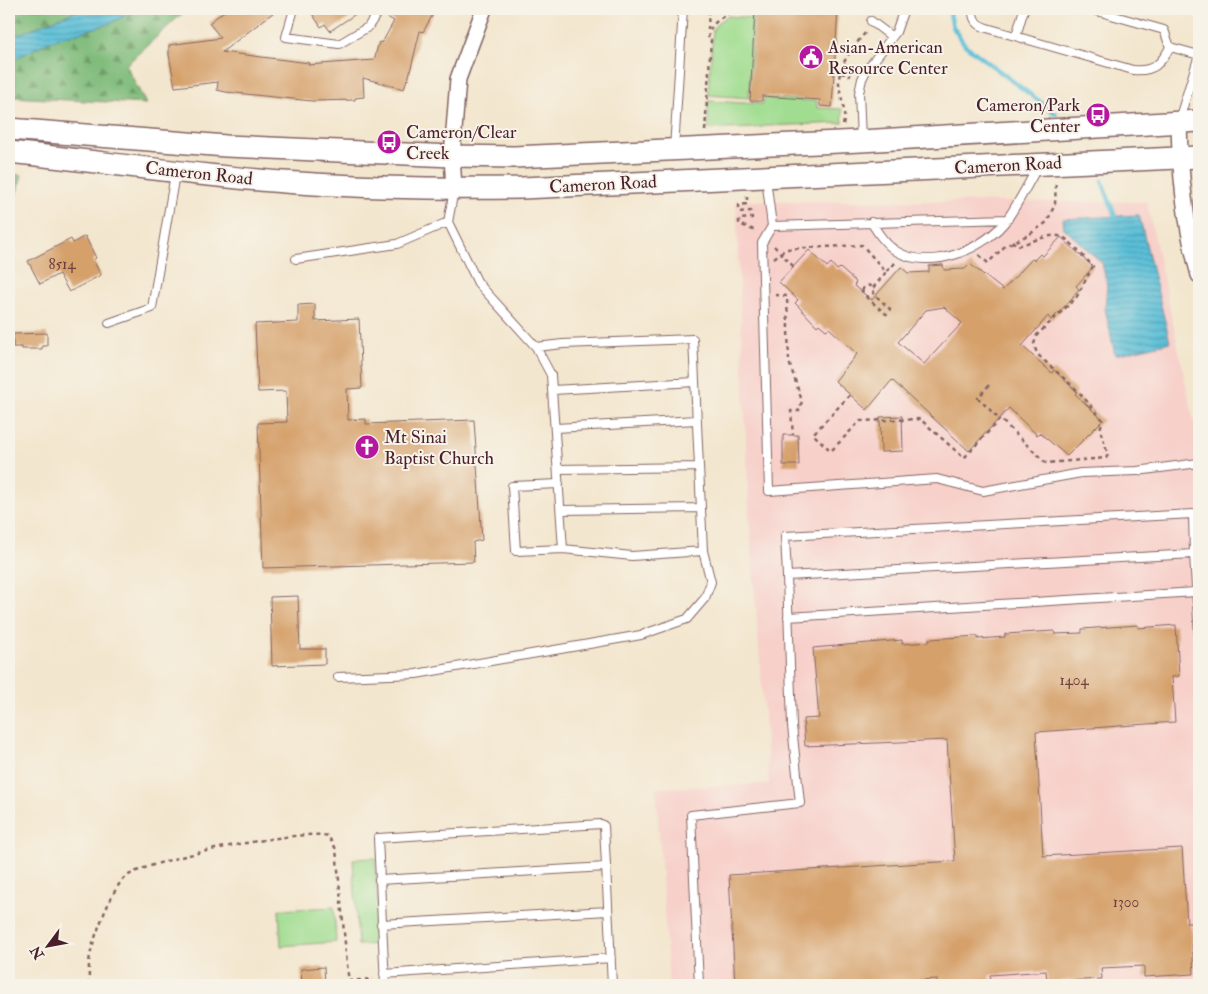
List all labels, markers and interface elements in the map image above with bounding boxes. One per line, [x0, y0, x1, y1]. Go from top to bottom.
place label: Asian-American Resource Center [827, 36, 948, 80]
public building icon: Asian-American Resource Center [798, 44, 824, 70]
place label: Cameron/Park Center [976, 94, 1080, 138]
bus stop icon: Cameron/Park Center [1085, 102, 1111, 128]
place label: Cameron/Clear Creek [406, 121, 517, 165]
bus stop icon: Cameron/Clear Creek [376, 129, 402, 155]
street label: Cameron Road [954, 151, 1063, 180]
street label: Cameron Road [144, 156, 254, 191]
street label: Cameron Road [549, 170, 658, 199]
house number: 8514 [48, 255, 76, 274]
place label: Mt Sinai Baptist Church [384, 426, 494, 470]
church icon: Mt Sinai Baptist Church [354, 434, 380, 460]
house number: 1404 [1059, 671, 1089, 690]
house number: 1300 [1113, 893, 1139, 912]
north arrow [22, 922, 72, 972]
text: N [27, 942, 48, 963]

